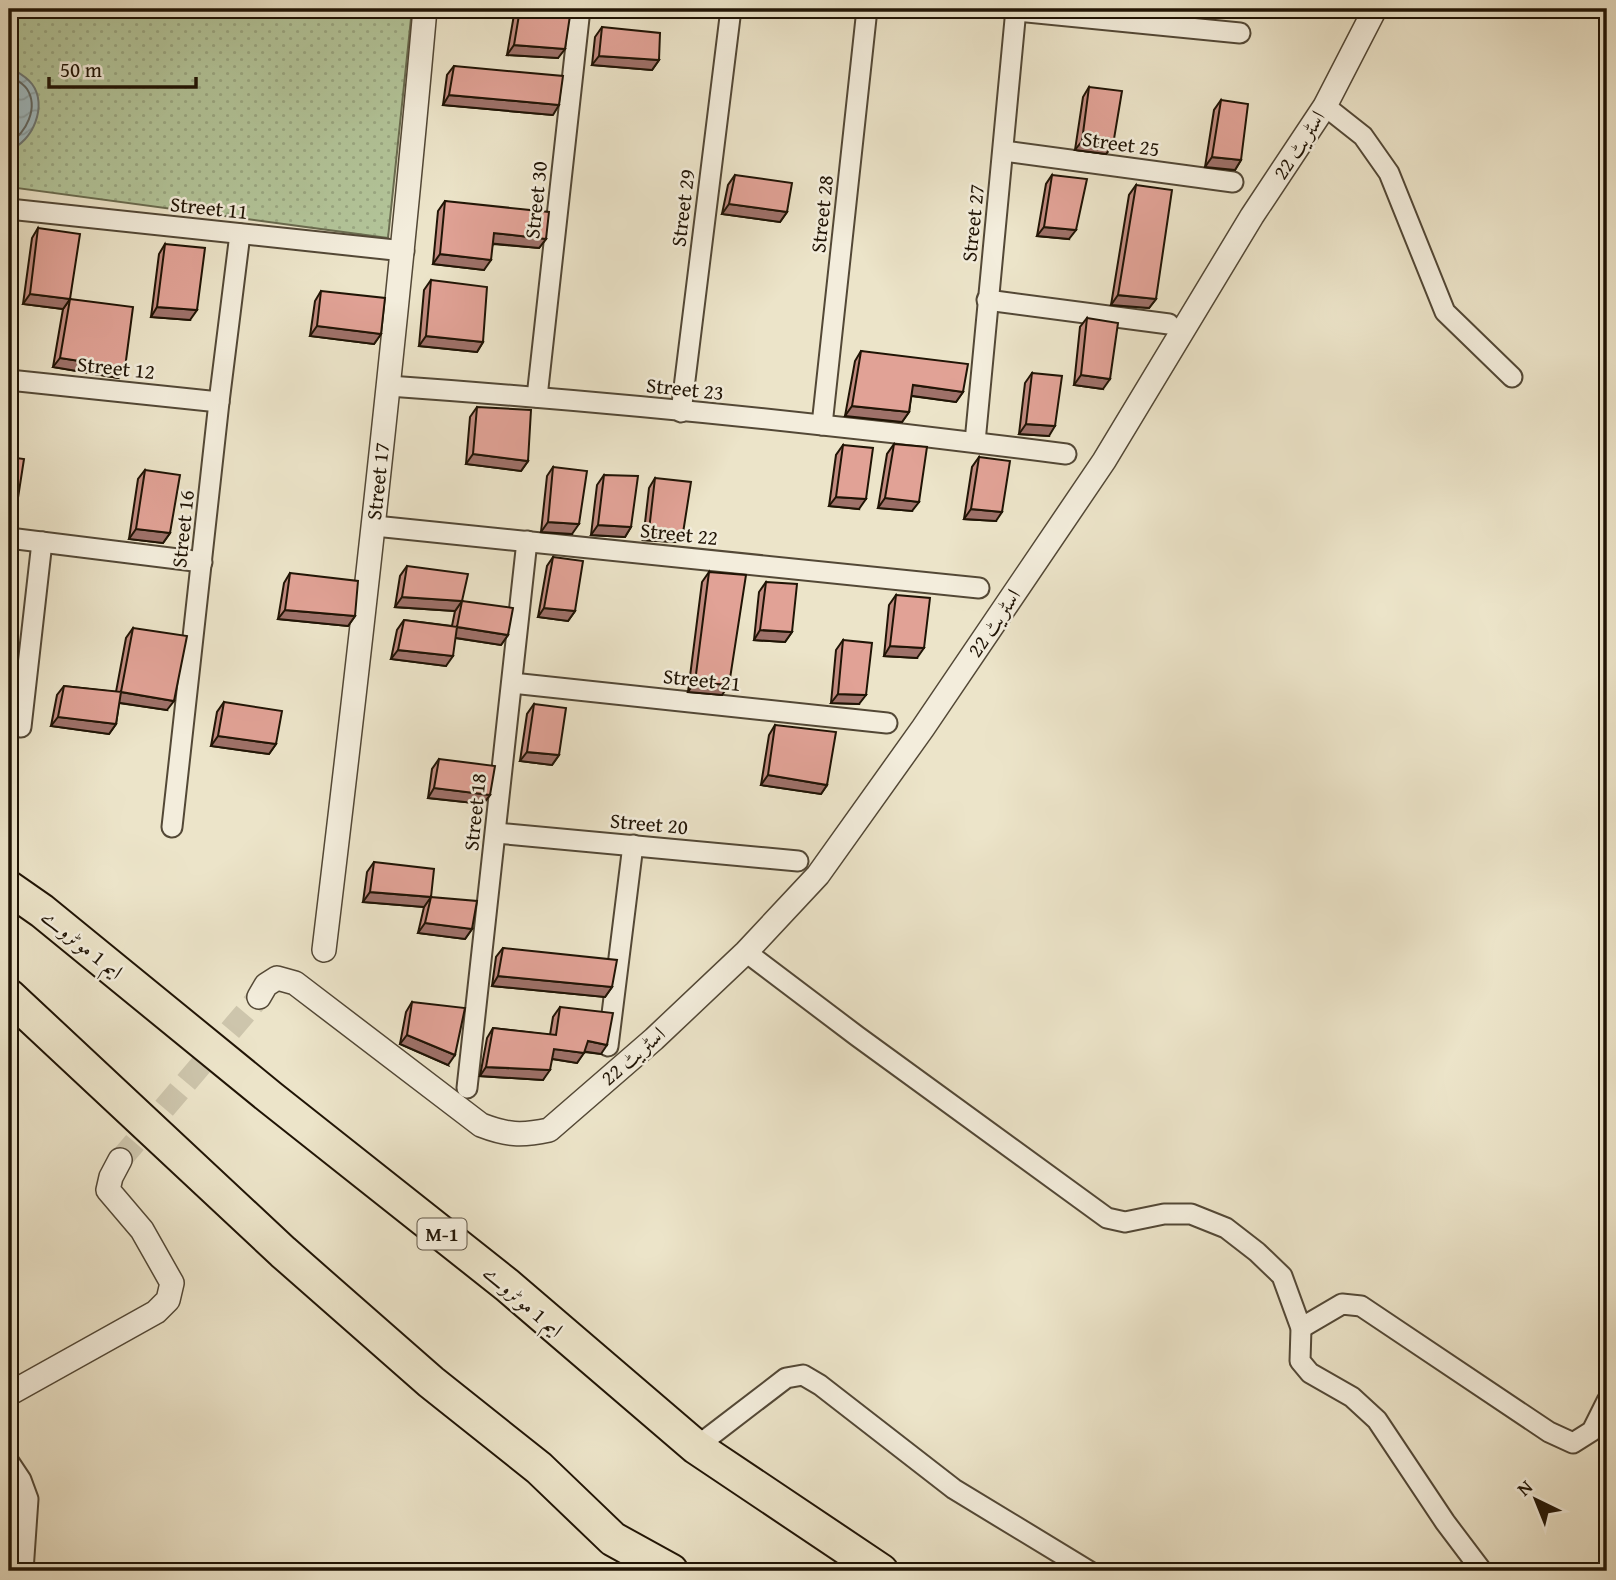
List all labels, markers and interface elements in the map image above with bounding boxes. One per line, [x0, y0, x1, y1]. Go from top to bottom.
scale bar [49, 46, 196, 90]
text: 50 m [60, 54, 102, 85]
street label: اسٹریٹ 22 [1265, 104, 1333, 185]
street label: Street 25 [1080, 123, 1162, 164]
street label: Street 30 [516, 160, 555, 240]
street label: Street 29 [662, 167, 703, 249]
street label: Street 28 [802, 174, 841, 254]
street label: Street 27 [953, 183, 992, 263]
street label: Street 11 [169, 188, 249, 227]
street label: Street 12 [76, 348, 156, 387]
street label: Street 23 [645, 369, 725, 408]
street label: Street 17 [358, 441, 397, 522]
street label: Street 16 [163, 489, 202, 569]
street label: Street 22 [639, 514, 719, 553]
street label: اسٹریٹ 22 [959, 582, 1028, 663]
street label: Street 21 [662, 660, 742, 699]
street label: Street 18 [455, 772, 494, 852]
street label: Street 20 [609, 805, 689, 842]
street label: ایم 1 موٹروے [33, 901, 130, 989]
street label: اسٹریٹ 22 [593, 1019, 672, 1093]
road number: M-1 [418, 1218, 466, 1250]
street label: ایم 1 موٹروے [474, 1257, 570, 1347]
north arrow [1500, 1464, 1570, 1534]
text: N [1510, 1473, 1539, 1502]

